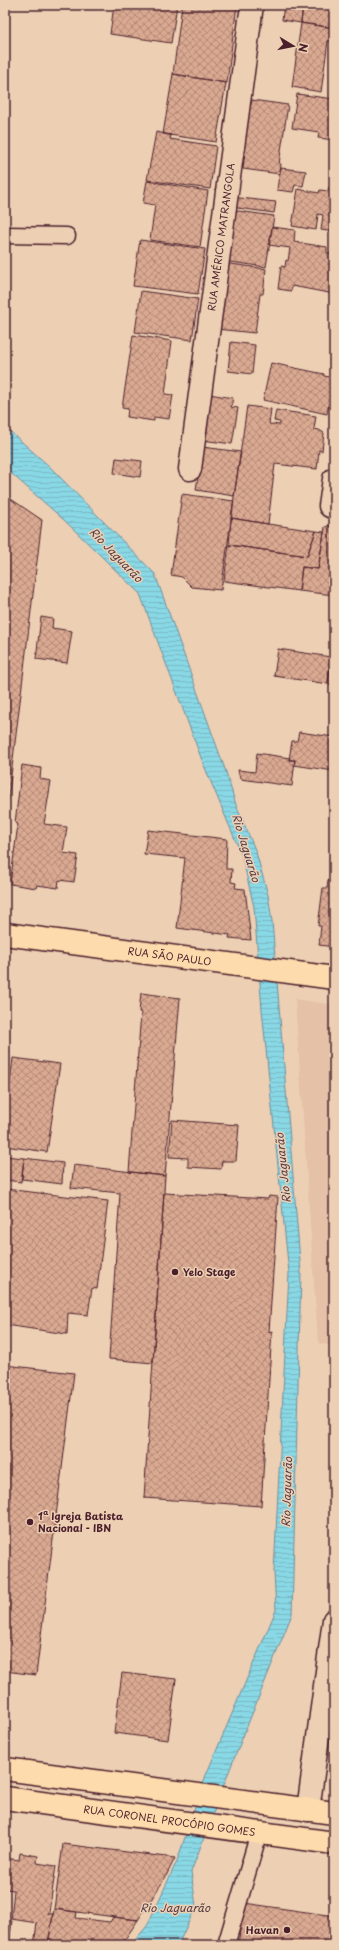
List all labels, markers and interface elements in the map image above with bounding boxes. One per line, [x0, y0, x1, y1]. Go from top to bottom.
north arrow [273, 26, 313, 66]
text: N [294, 42, 312, 54]
street label: RUA AMÉRICO MATRANGOLA [203, 162, 238, 312]
water label: Rio Jaguarão [86, 523, 147, 586]
water label: Rio Jaguarão [228, 812, 265, 885]
street label: RUA SÃO PAULO [127, 942, 212, 969]
water label: Rio Jaguarão [270, 1131, 295, 1204]
place label: Yelo Stage [183, 1264, 236, 1279]
marker: Yelo Stage [170, 1267, 180, 1277]
water label: Rio Jaguarão [277, 1456, 296, 1527]
place label: 1ª Igreja Batista Nacional - IBN [38, 1508, 124, 1535]
marker: 1ª Igreja Batista Nacional - IBN [25, 1517, 35, 1527]
street label: RUA CORONEL PROCÓPIO GOMES [83, 1801, 257, 1839]
water label: Rio Jaguarão [140, 1899, 211, 1916]
place label: Havan [246, 1922, 279, 1937]
marker: Havan [282, 1925, 292, 1935]

